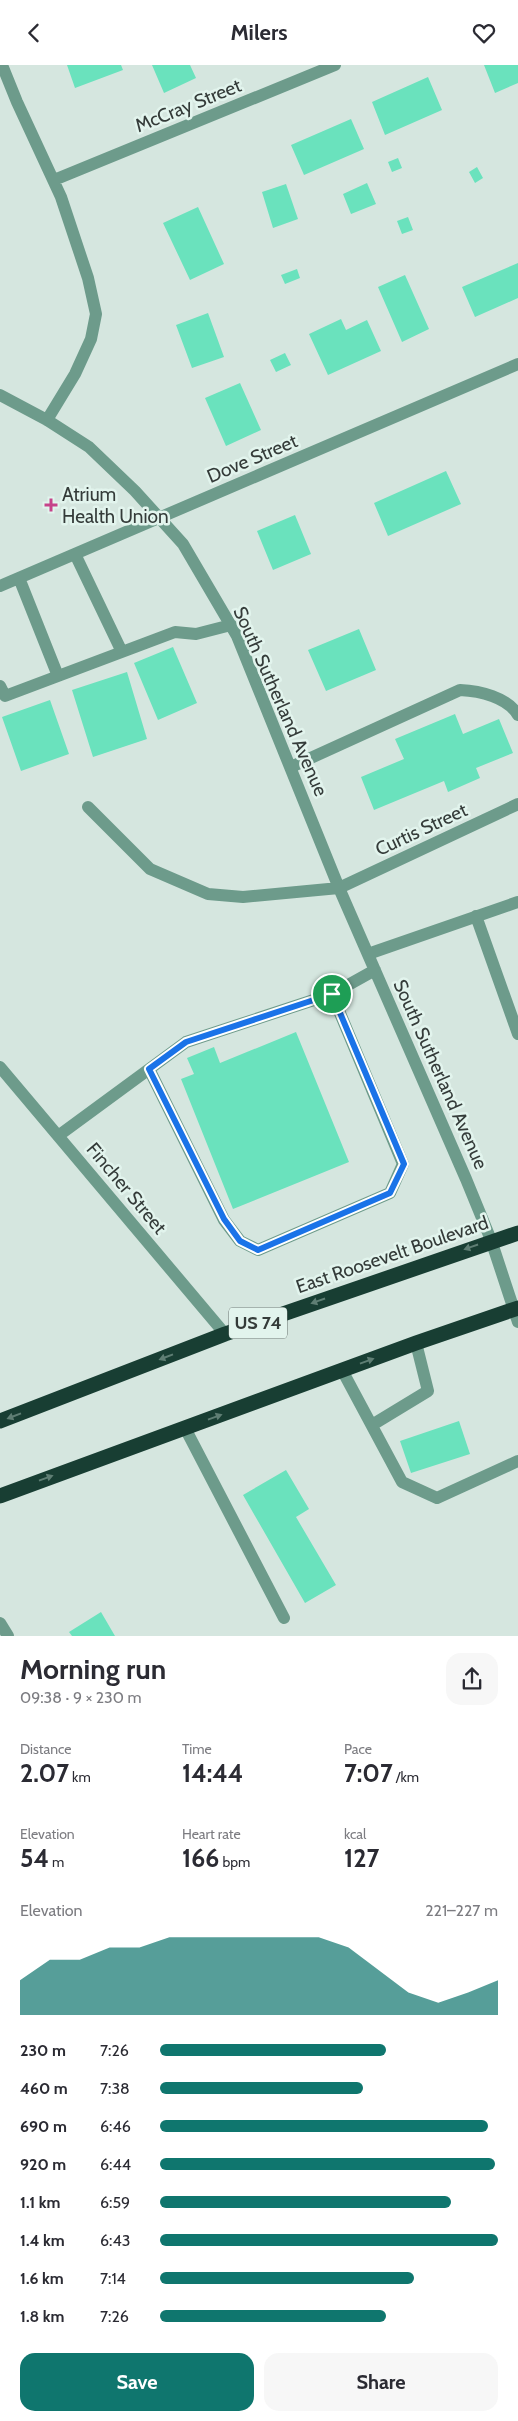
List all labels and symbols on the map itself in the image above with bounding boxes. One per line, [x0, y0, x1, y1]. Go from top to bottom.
street label: McCray Street [132, 74, 245, 137]
street label: Dove Street [204, 429, 301, 488]
place label: Atrium Health Union [62, 483, 169, 528]
marker: Atrium Health Union [44, 498, 58, 512]
street label: South Sutherland Avenue [228, 603, 333, 800]
street label: Curtis Street [372, 798, 471, 861]
pin [311, 973, 353, 1015]
street label: South Sutherland Avenue [388, 976, 493, 1173]
street label: Fincher Street [82, 1138, 172, 1239]
street label: East Roosevelt Boulevard [293, 1211, 491, 1298]
one-way arrow [464, 1244, 479, 1251]
one-way arrow [310, 1297, 325, 1305]
road number: US 74 [229, 1307, 287, 1339]
one-way arrow [158, 1354, 173, 1361]
one-way arrow [360, 1357, 375, 1365]
one-way arrow [7, 1412, 21, 1420]
one-way arrow [207, 1413, 222, 1420]
one-way arrow [38, 1474, 53, 1482]

